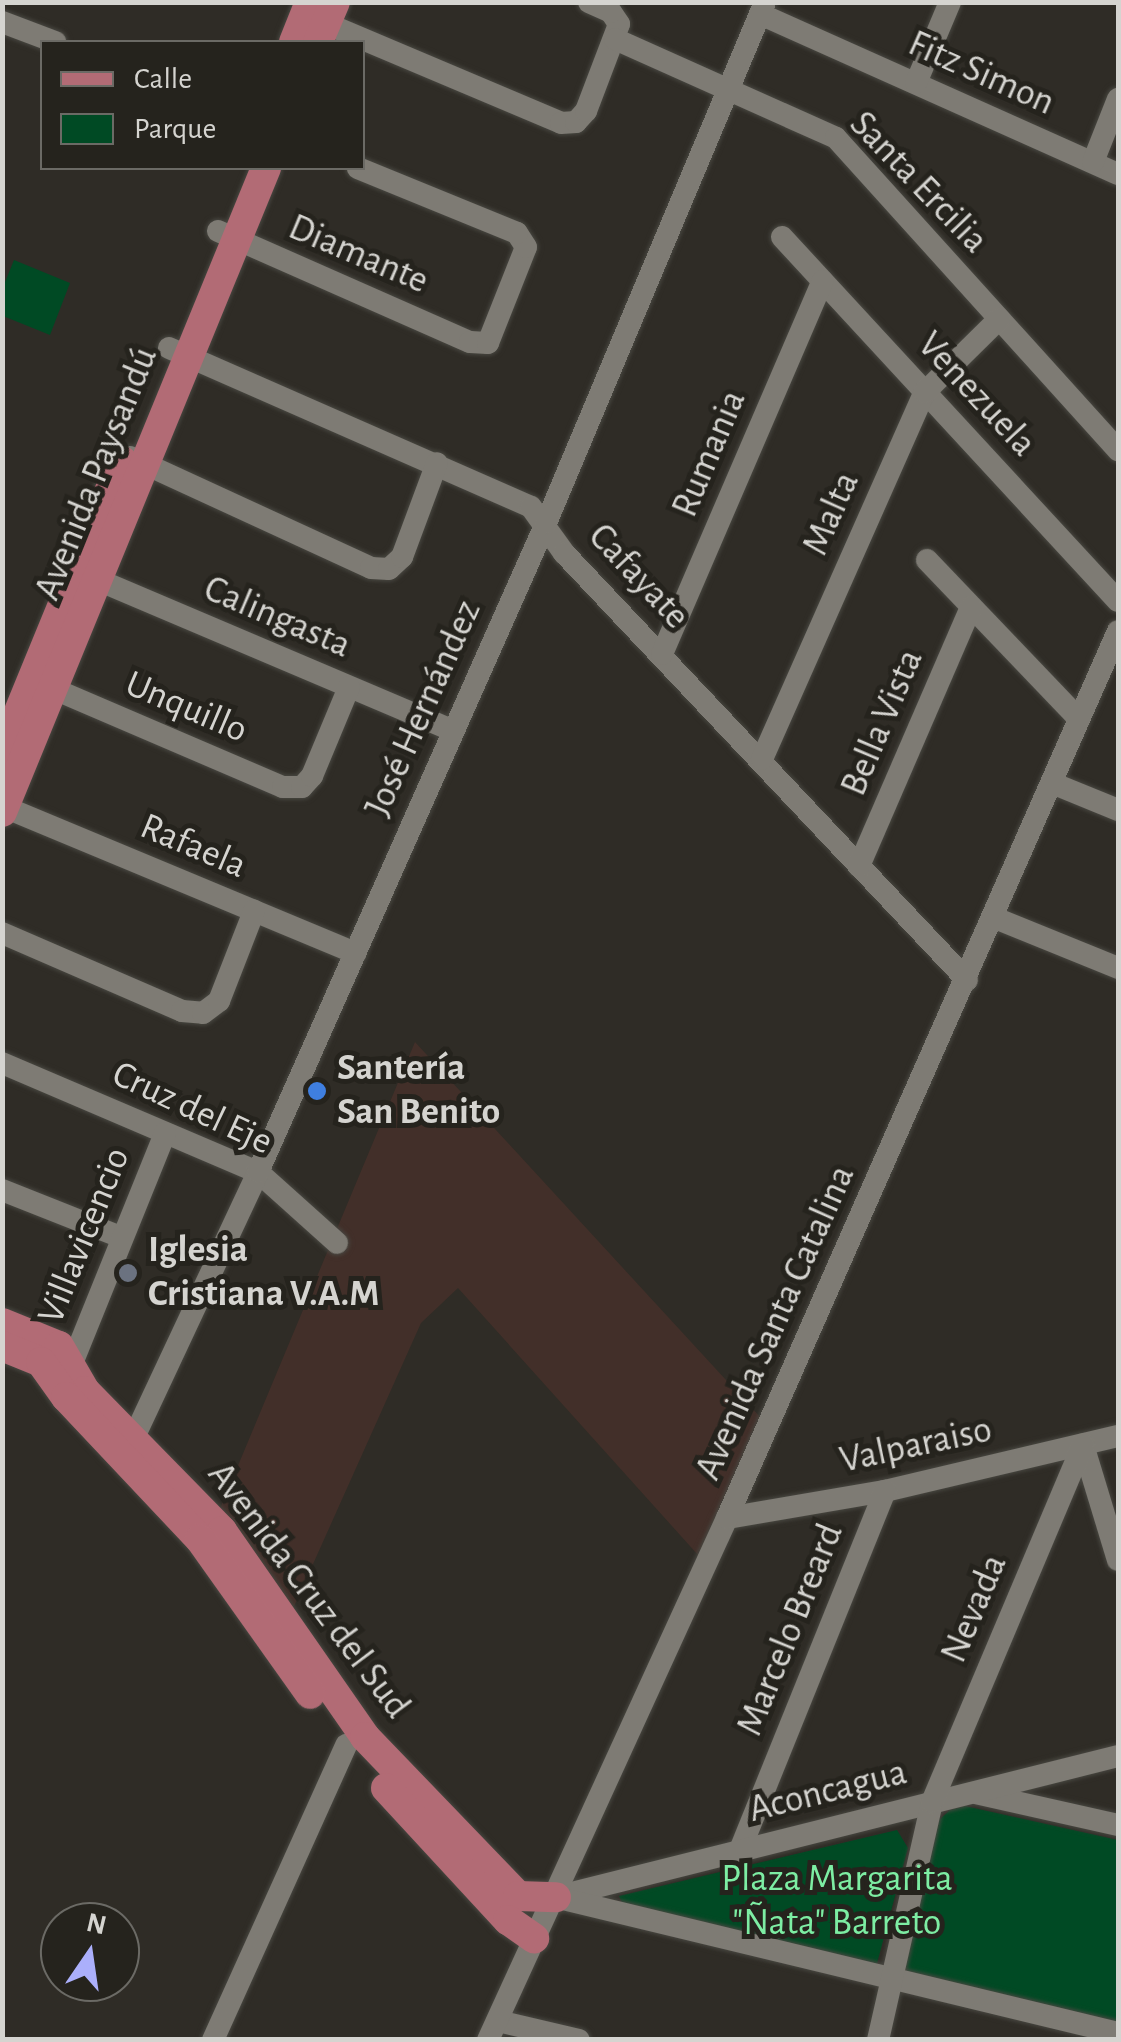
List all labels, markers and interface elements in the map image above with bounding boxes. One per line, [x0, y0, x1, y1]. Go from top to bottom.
street label: Fitz Simon [901, 22, 1061, 126]
legend [40, 40, 365, 170]
text: Calle [134, 64, 192, 94]
street label: Santa Ercilia [839, 102, 997, 264]
text: Parque [134, 114, 216, 144]
street label: Diamante [281, 205, 435, 305]
street label: Venezuela [907, 323, 1045, 467]
street label: Avenida Paysandú [26, 341, 168, 607]
street label: Rumania [663, 384, 757, 524]
street label: Malta [794, 465, 870, 563]
street label: Cafayate [578, 515, 698, 639]
street label: Calingasta [197, 567, 357, 669]
street label: José Hernández [356, 594, 492, 824]
street label: Bella Vista [832, 643, 934, 803]
street label: Unquillo [118, 662, 254, 754]
street label: Rafaela [133, 804, 253, 890]
place label: Santería San Benito [337, 1046, 500, 1136]
street label: Cruz del Eje [105, 1052, 279, 1166]
marker: Santería San Benito [306, 1080, 328, 1102]
street label: Villavicencio [29, 1141, 141, 1331]
street label: Avenida Santa Catalina [686, 1159, 866, 1487]
place label: Iglesia Cristiana V.A.M [148, 1228, 380, 1318]
marker: Iglesia Cristiana V.A.M [117, 1262, 139, 1284]
street label: Valparaiso [836, 1408, 996, 1484]
street label: Avenida Cruz del Sud [197, 1454, 419, 1728]
street label: Marcelo Breard [728, 1517, 854, 1743]
street label: Nevada [932, 1548, 1018, 1670]
street label: Aconcagua [744, 1750, 912, 1834]
park label: Plaza Margarita "Ñata" Barreto [721, 1857, 953, 1946]
north arrow [40, 1902, 140, 2002]
text: N [84, 1909, 109, 1941]

